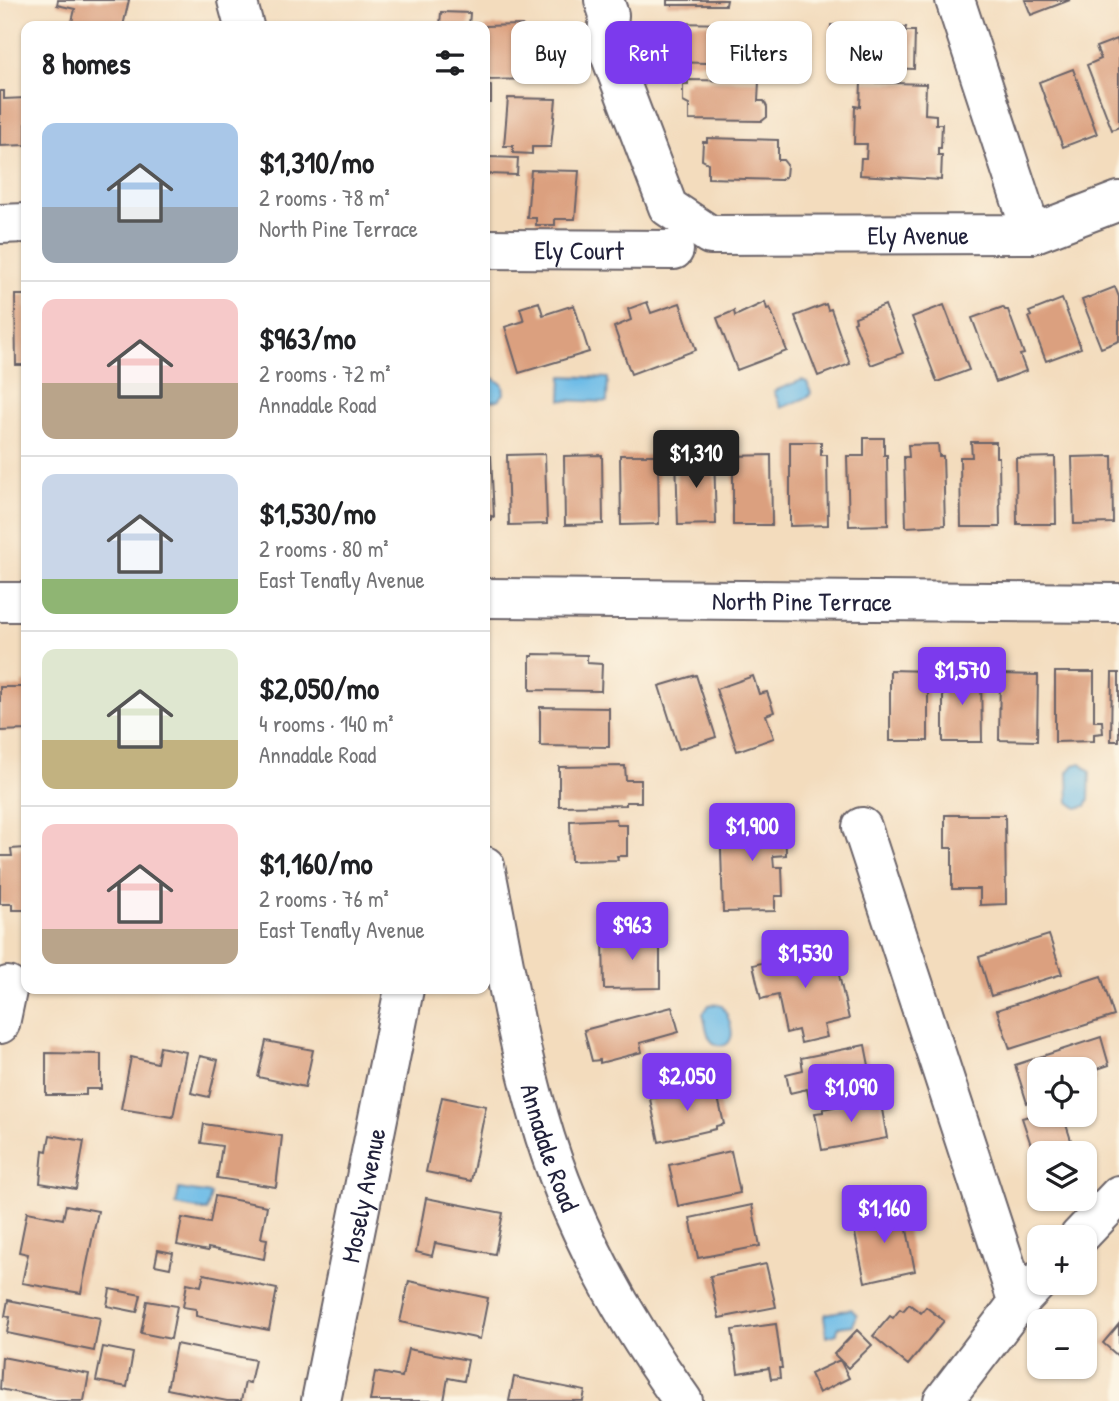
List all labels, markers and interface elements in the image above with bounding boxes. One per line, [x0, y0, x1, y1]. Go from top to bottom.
chip: Buy [511, 21, 591, 84]
chip: Rent [605, 21, 692, 84]
chip: Filters [706, 21, 812, 84]
chip: New [826, 21, 907, 84]
text: 8 homes [42, 43, 130, 83]
icon: filters [431, 44, 469, 82]
text: $1,310/mo [259, 142, 374, 182]
icon: home [98, 151, 182, 235]
text: 2 rooms · 78 m² [259, 182, 390, 213]
text: North Pine Terrace [259, 213, 418, 244]
street label: Ely Avenue [867, 217, 969, 252]
street label: Ely Court [534, 232, 625, 267]
text: $963/mo [259, 318, 356, 358]
icon: home [98, 327, 182, 411]
text: 2 rooms · 72 m² [259, 358, 391, 389]
text: Annadale Road [259, 389, 376, 420]
pin: $1,310 [639, 430, 753, 490]
text: $1,310 [669, 437, 723, 468]
text: $1,530/mo [259, 493, 376, 533]
icon: home [98, 502, 182, 586]
text: 2 rooms · 80 m² [259, 533, 389, 564]
text: East Tenafly Avenue [259, 564, 425, 595]
street label: North Pine Terrace [712, 582, 892, 619]
pin: $1,570 [905, 648, 1019, 707]
text: $1,570 [934, 654, 990, 685]
text: $2,050/mo [259, 668, 379, 708]
icon: home [98, 677, 182, 761]
text: 4 rooms · 140 m² [259, 708, 393, 739]
text: Annadale Road [259, 739, 376, 770]
pin: $1,900 [695, 804, 809, 863]
text: $1,900 [725, 810, 779, 841]
text: $1,160/mo [259, 843, 373, 883]
icon: home [98, 852, 182, 936]
text: 2 rooms · 76 m² [259, 883, 389, 914]
pin: $963 [591, 902, 673, 962]
text: $963 [612, 909, 652, 940]
text: East Tenafly Avenue [259, 914, 425, 945]
pin: $1,530 [748, 930, 862, 990]
text: $1,530 [778, 937, 833, 968]
pin: $2,050 [630, 1054, 744, 1113]
map controls [1027, 1057, 1097, 1379]
button: locate [1027, 1057, 1097, 1127]
text: $2,050 [658, 1060, 716, 1091]
pin: $1,090 [794, 1064, 908, 1124]
text: $1,090 [824, 1071, 878, 1102]
street label: Annadale Road [513, 1080, 588, 1217]
street label: Mosely Avenue [332, 1125, 393, 1265]
button: layers [1027, 1141, 1097, 1211]
pin: $1,160 [827, 1186, 941, 1245]
text: $1,160 [858, 1192, 910, 1223]
button: + [1027, 1225, 1097, 1295]
button: − [1027, 1309, 1097, 1379]

